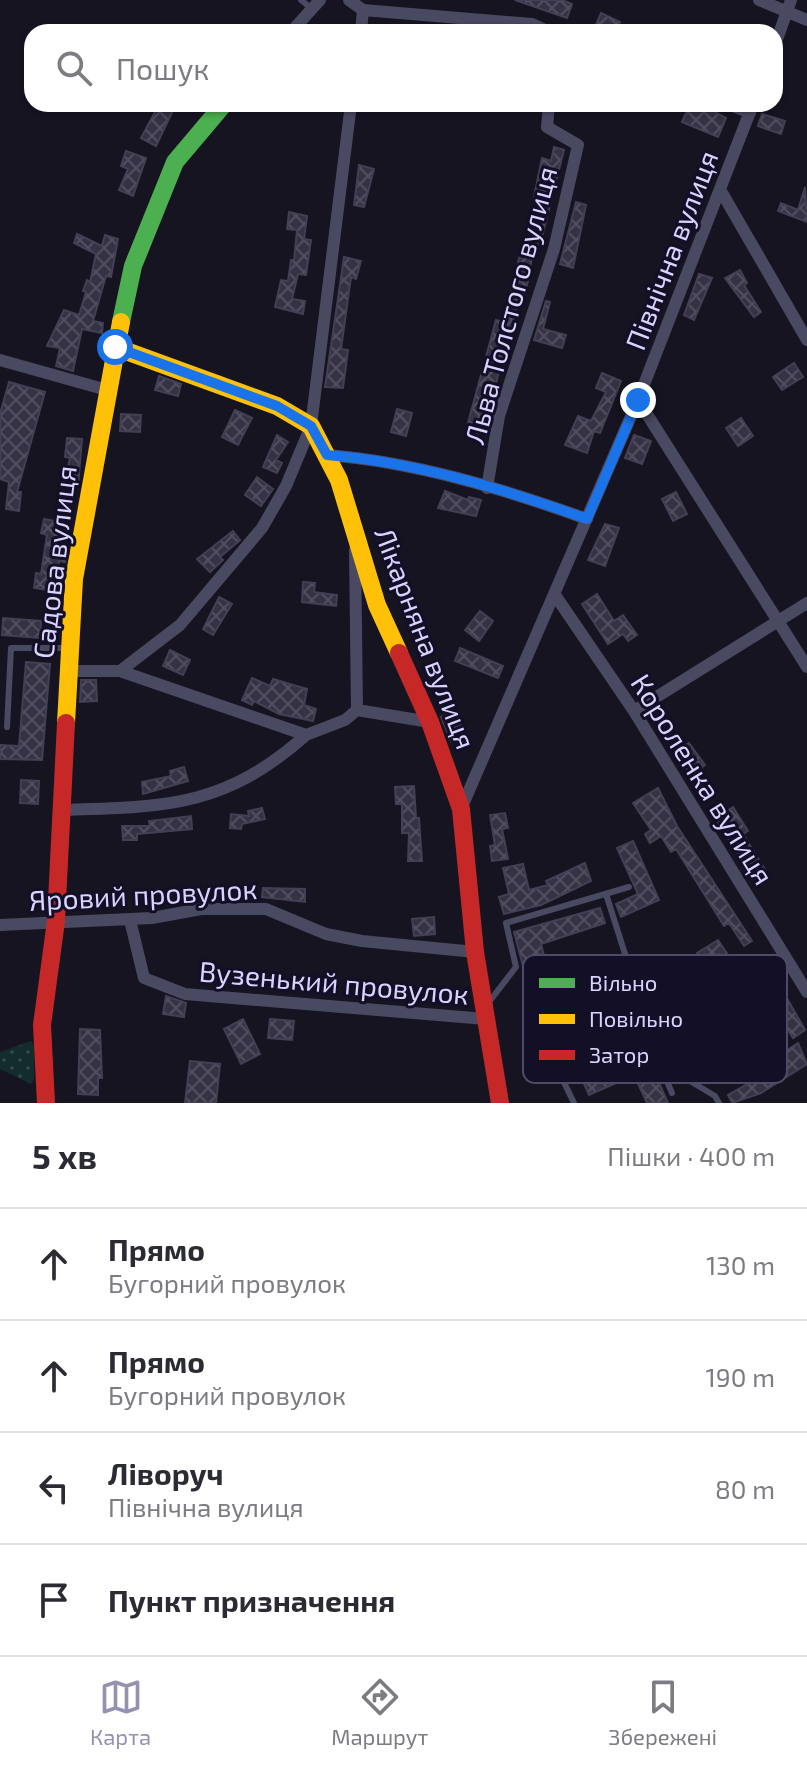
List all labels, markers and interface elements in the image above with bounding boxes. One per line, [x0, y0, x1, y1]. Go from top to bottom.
search box [24, 24, 783, 112]
icon: search [52, 46, 96, 90]
text: Пошук [116, 50, 209, 86]
street label: Північна вулиця [617, 146, 725, 354]
street label: Льва Толстого вулиця [457, 162, 563, 448]
route start [97, 329, 133, 365]
route end [620, 382, 656, 418]
street label: Садова вулиця [25, 464, 83, 660]
street label: Лікарняна вулиця [368, 522, 484, 754]
street label: Короленка вулиця [625, 667, 781, 891]
street label: Яровий провулок [28, 871, 258, 917]
street label: Вузенький провулок [198, 953, 470, 1011]
legend [523, 955, 787, 1083]
text: Вільно [589, 969, 657, 995]
text: Повільно [589, 1005, 683, 1031]
text: Затор [589, 1041, 649, 1067]
text: 5 хв [32, 1135, 97, 1176]
text: Пішки · 400 m [607, 1140, 775, 1171]
text: Прямо [108, 1231, 205, 1267]
icon: ahead [32, 1242, 76, 1286]
text: 130 m [706, 1249, 775, 1280]
text: Бугорний провулок [108, 1267, 346, 1298]
text: Прямо [108, 1343, 205, 1379]
icon: ahead [32, 1354, 76, 1398]
text: 190 m [706, 1361, 775, 1392]
text: Бугорний провулок [108, 1379, 346, 1410]
text: Ліворуч [108, 1455, 224, 1491]
icon: left [32, 1466, 76, 1510]
text: 80 m [715, 1473, 775, 1504]
text: Північна вулиця [108, 1491, 304, 1522]
icon: arrive [32, 1578, 76, 1622]
text: Пункт призначення [108, 1582, 395, 1618]
tab: Карта [90, 1675, 151, 1749]
tab: Маршрут [331, 1675, 428, 1749]
tab: Збережені [608, 1675, 717, 1749]

